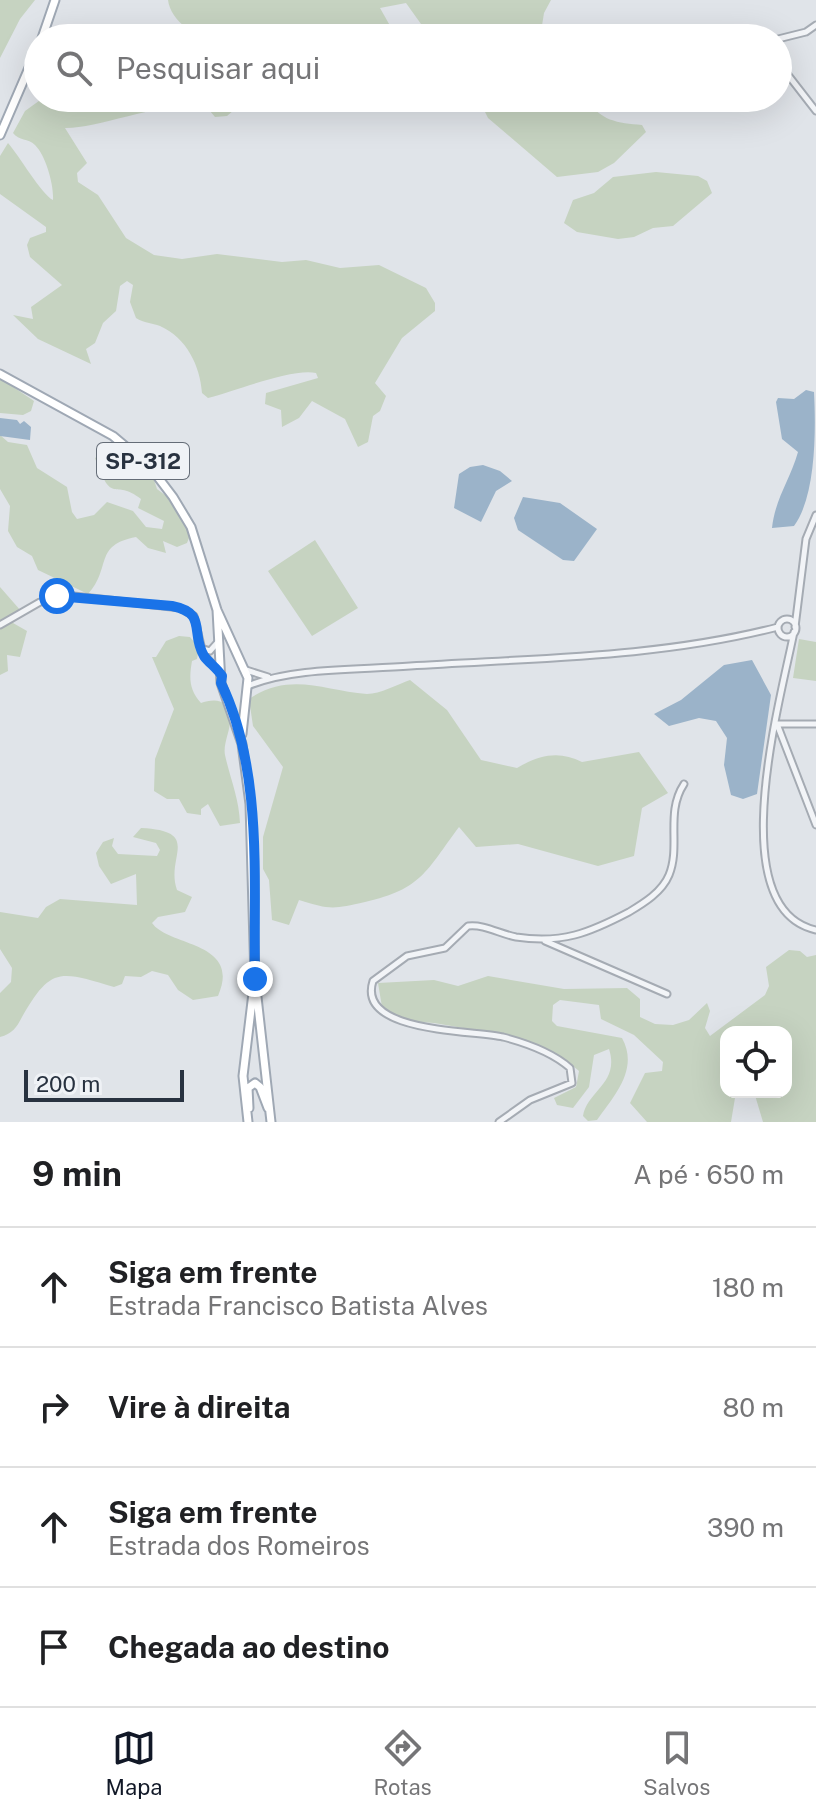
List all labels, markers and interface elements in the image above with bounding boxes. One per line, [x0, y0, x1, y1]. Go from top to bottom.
search box [24, 24, 792, 112]
icon: search [52, 46, 96, 90]
text: Pesquisar aqui [116, 50, 320, 86]
road number: SP-312 [97, 443, 189, 479]
route start [39, 578, 75, 614]
route end [237, 961, 273, 997]
map controls [720, 1026, 792, 1098]
button: locate [720, 1026, 792, 1098]
scale bar [24, 1066, 184, 1102]
text: 200 m [36, 1071, 100, 1097]
text: 9 min [32, 1154, 122, 1194]
text: A pé · 650 m [633, 1159, 784, 1190]
text: Siga em frente [108, 1254, 318, 1290]
icon: ahead [32, 1265, 76, 1309]
text: 180 m [712, 1272, 784, 1303]
text: Estrada Francisco Batista Alves [108, 1290, 488, 1321]
icon: right [32, 1385, 76, 1429]
text: Vire à direita [108, 1389, 291, 1425]
text: 80 m [723, 1392, 784, 1423]
text: Siga em frente [108, 1494, 318, 1530]
icon: ahead [32, 1505, 76, 1549]
text: 390 m [707, 1512, 784, 1543]
text: Estrada dos Romeiros [108, 1530, 370, 1561]
icon: arrive [32, 1625, 76, 1669]
text: Chegada ao destino [108, 1629, 389, 1665]
tab: Mapa [106, 1726, 162, 1800]
tab: Rotas [374, 1726, 432, 1800]
tab: Salvos [643, 1726, 710, 1800]

